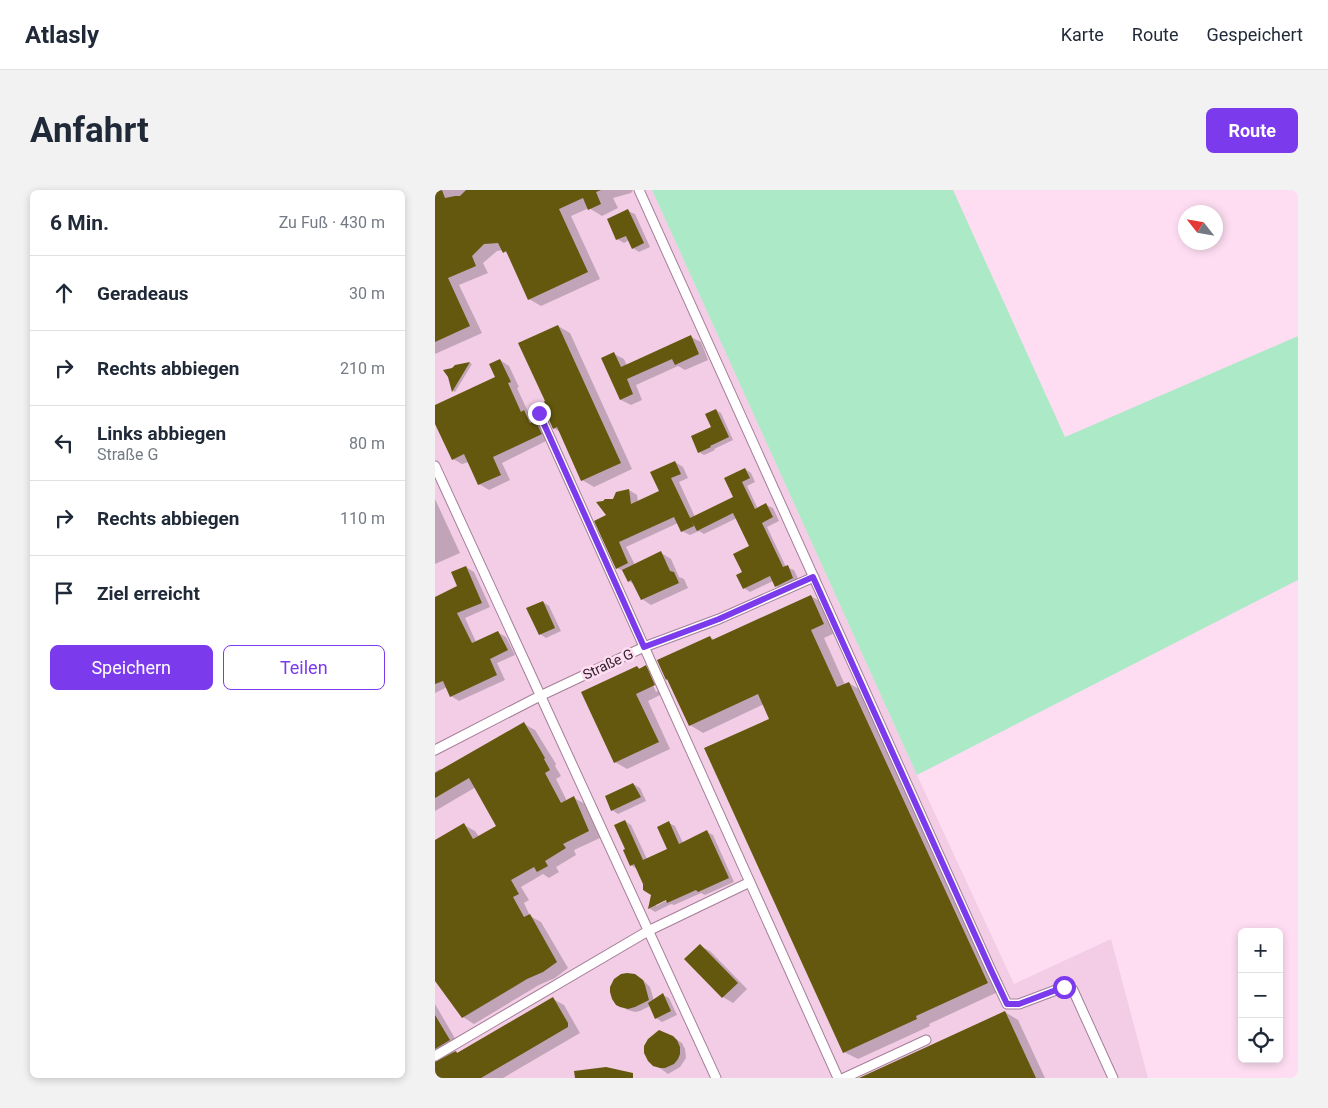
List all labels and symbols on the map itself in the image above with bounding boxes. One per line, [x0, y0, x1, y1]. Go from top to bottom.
north arrow [1178, 205, 1223, 250]
route end [528, 402, 551, 425]
street label: Straße G [580, 645, 636, 683]
route start [1053, 976, 1076, 999]

